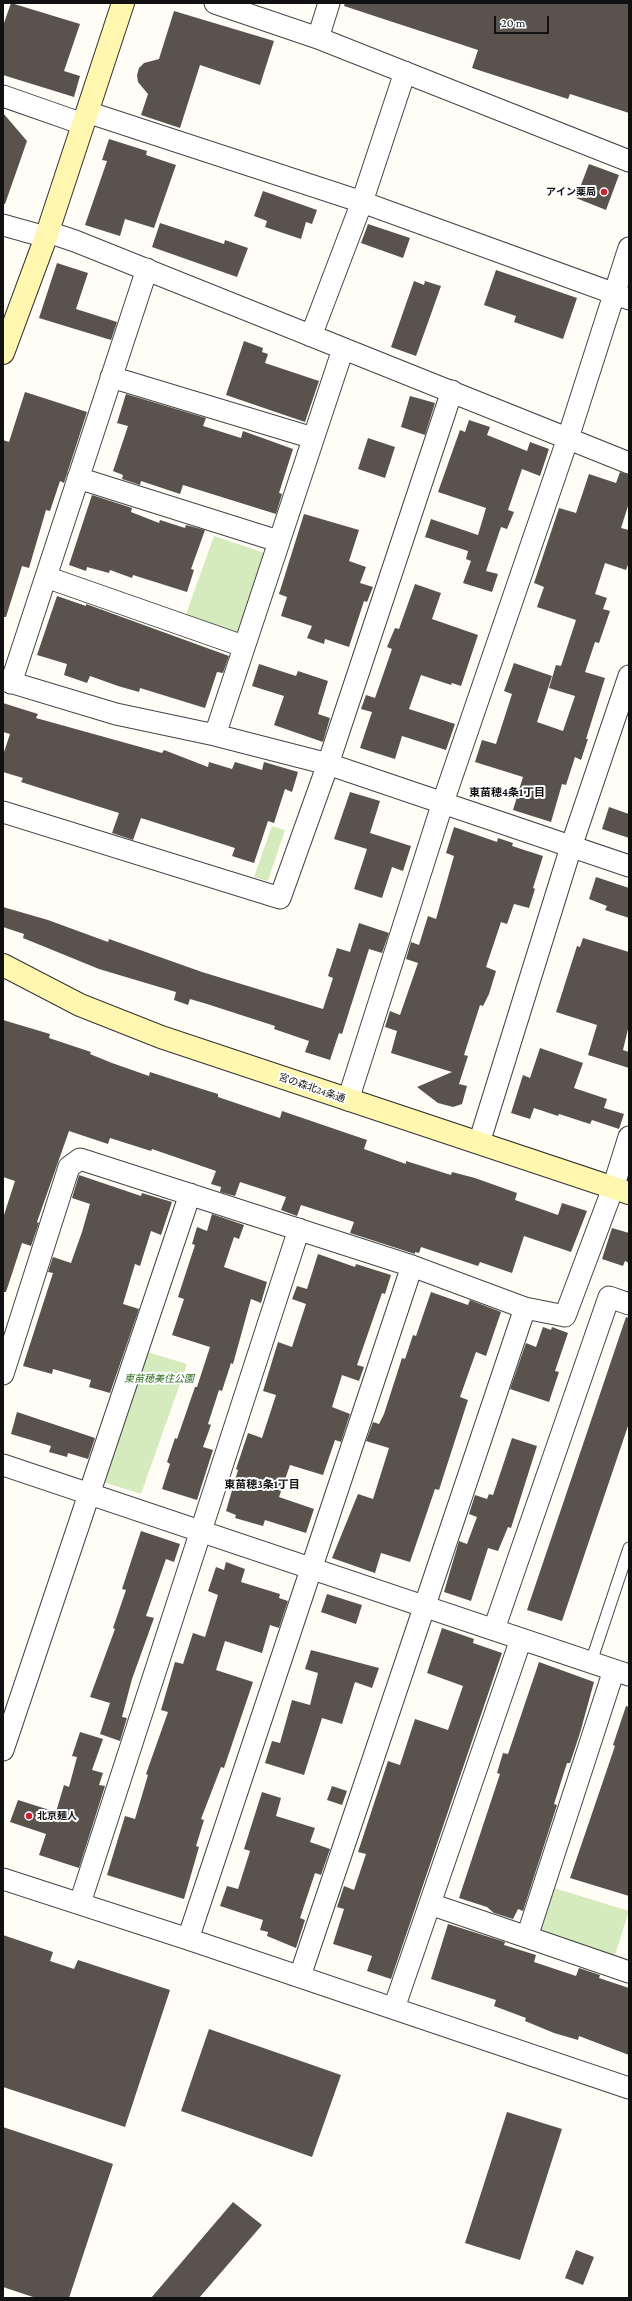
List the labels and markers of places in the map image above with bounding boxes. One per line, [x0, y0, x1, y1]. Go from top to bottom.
place label: アイン薬局 [546, 186, 596, 198]
marker: アイン薬局 [599, 187, 609, 197]
place label: 北京麺人 [37, 1810, 77, 1822]
marker: 北京麺人 [24, 1811, 34, 1821]

